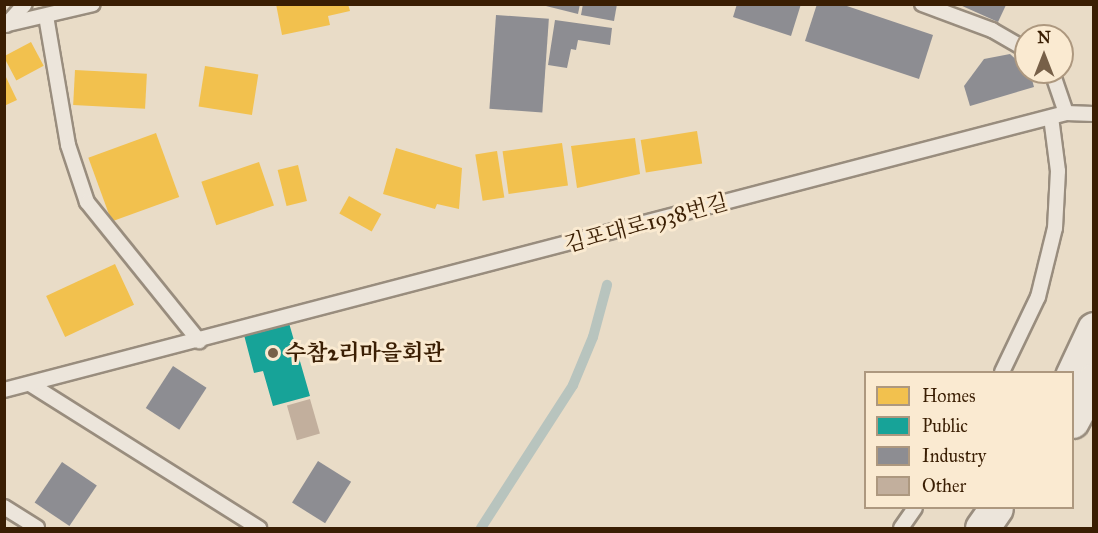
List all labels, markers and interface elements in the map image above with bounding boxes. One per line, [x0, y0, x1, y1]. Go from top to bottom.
north arrow [1014, 24, 1074, 84]
text: N [1037, 28, 1051, 47]
street label: 김포대로1938번길 [561, 188, 731, 258]
place label: 수참2리마을회관 [285, 340, 445, 366]
marker: 수참2리마을회관 [266, 346, 280, 360]
legend [864, 371, 1074, 509]
text: Homes [922, 385, 976, 407]
text: Public [922, 415, 968, 437]
text: Industry [922, 445, 986, 467]
text: Other [922, 475, 966, 497]

